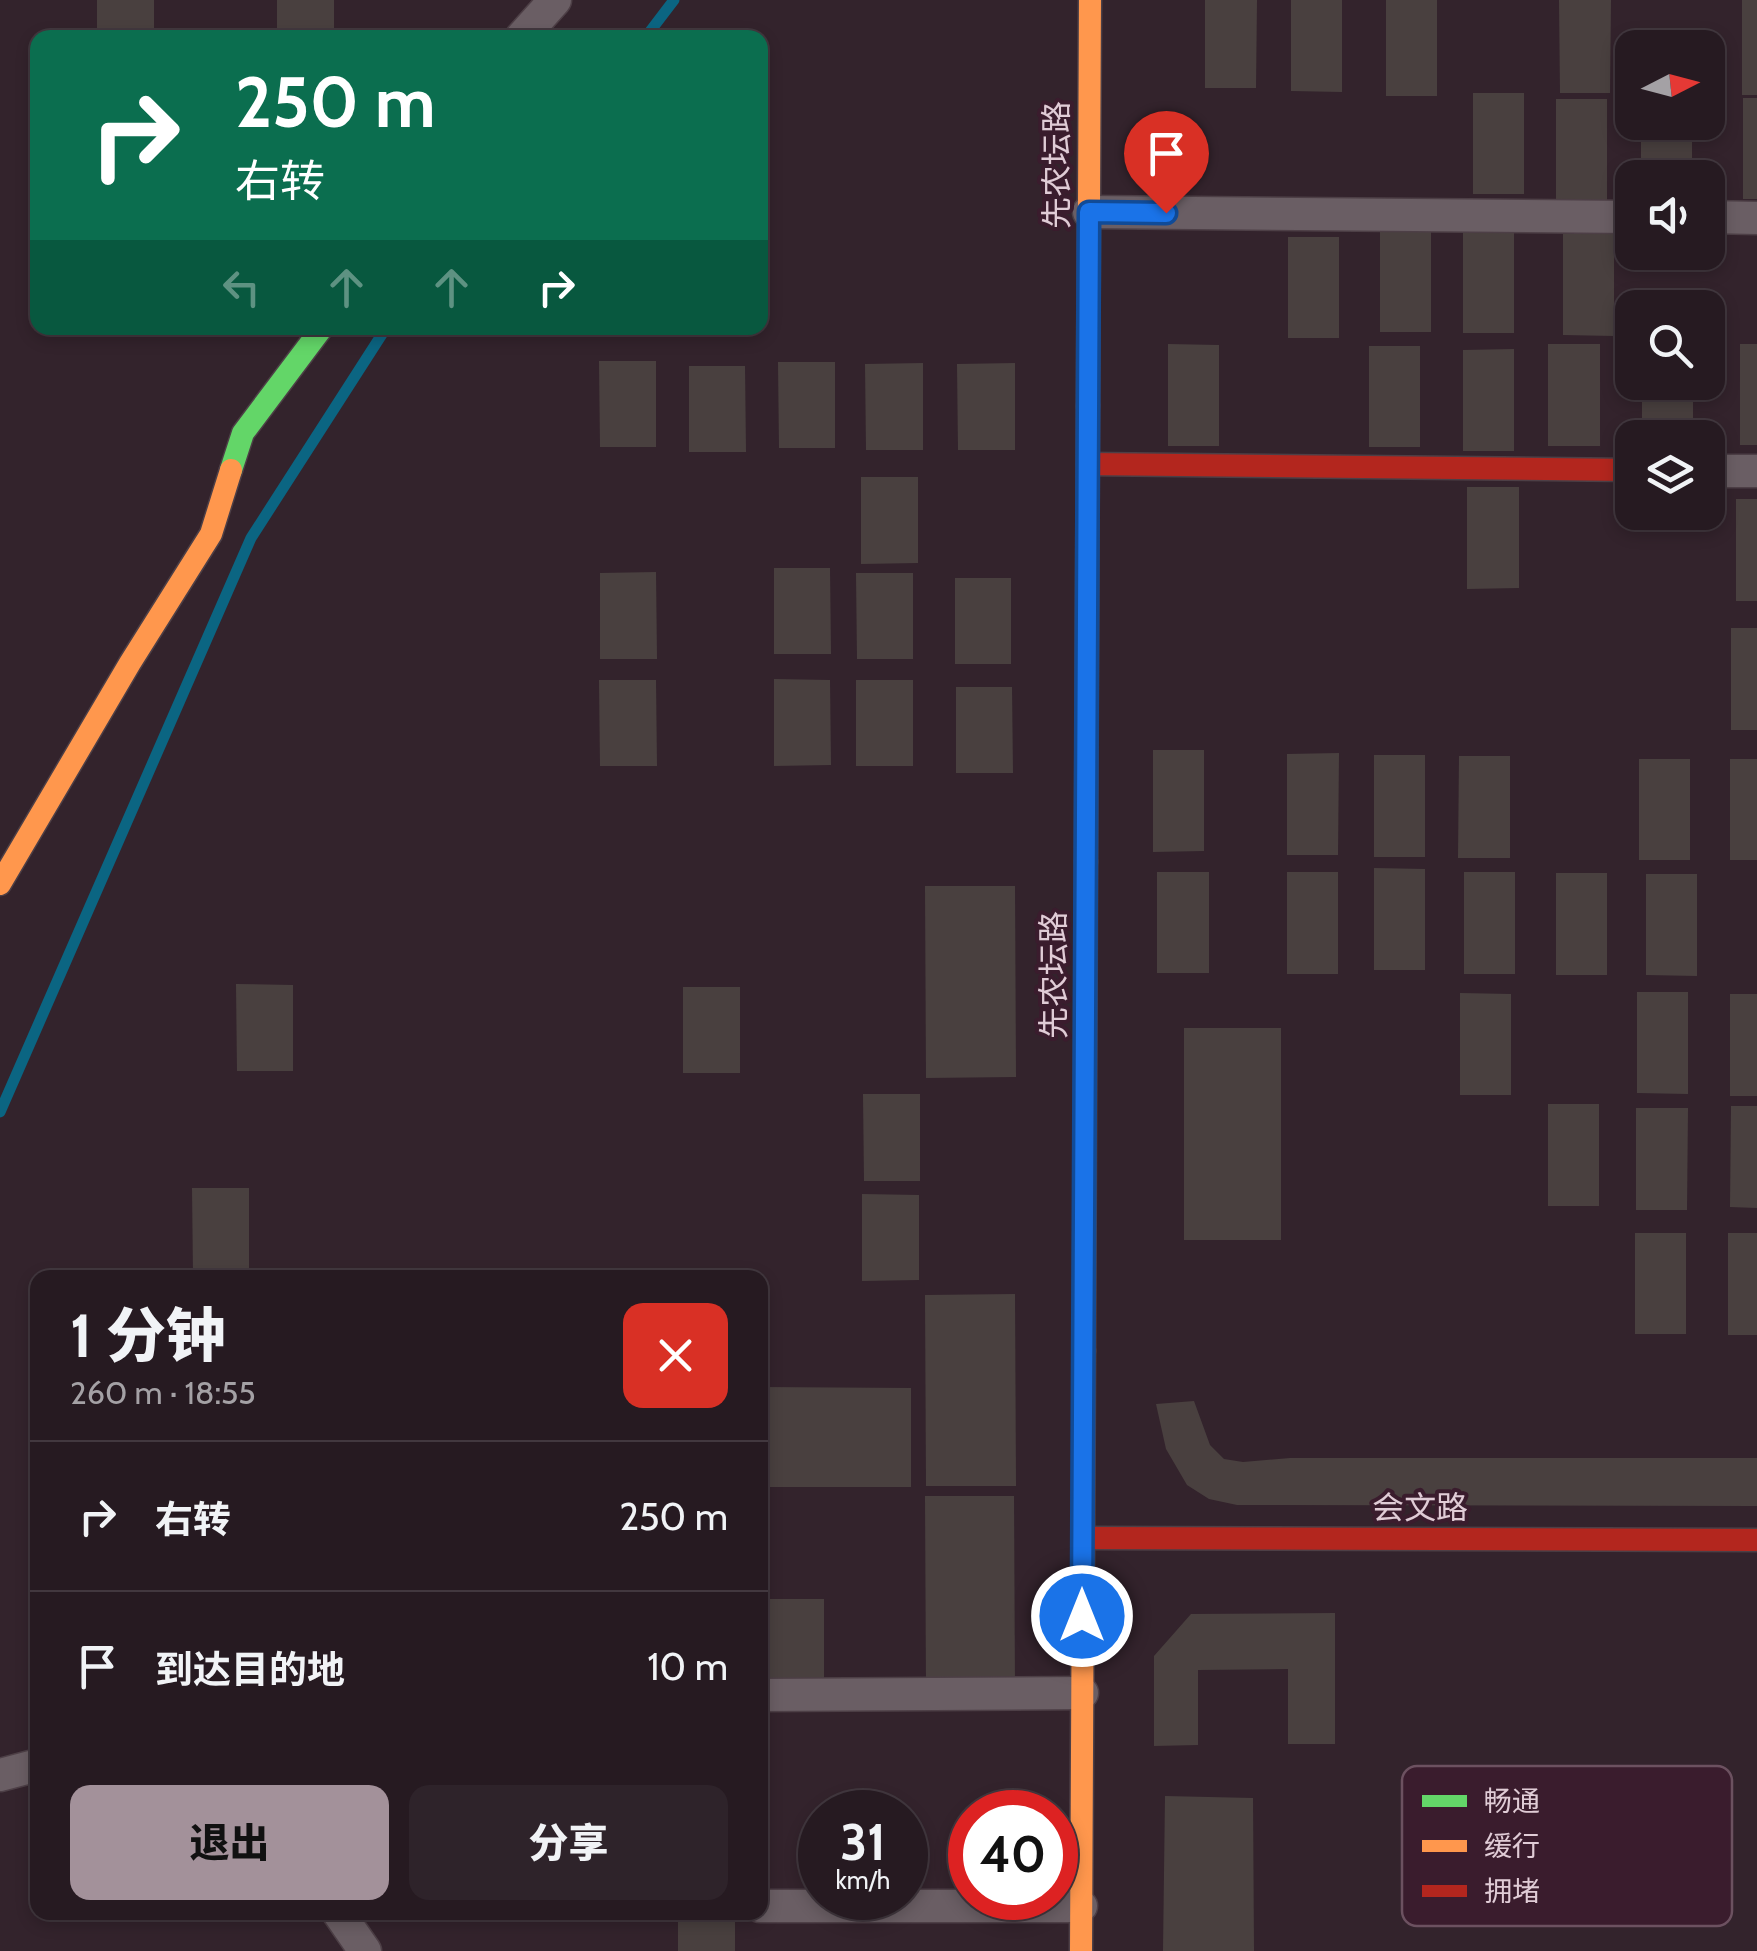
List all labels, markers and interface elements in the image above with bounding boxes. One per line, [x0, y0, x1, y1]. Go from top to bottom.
north arrow [1615, 30, 1725, 140]
map controls [1615, 30, 1725, 530]
text: 250 m [235, 59, 436, 145]
icon: right [70, 70, 200, 200]
street label: 先农坛路 [1037, 101, 1076, 229]
pin [1124, 111, 1209, 214]
icon: arrive [1139, 126, 1194, 181]
text: 右转 [235, 154, 325, 208]
button: sound [1615, 160, 1725, 270]
icon: left [214, 260, 269, 315]
icon: ahead [319, 260, 374, 315]
icon: ahead [424, 260, 479, 315]
icon: right [529, 260, 584, 315]
button: search [1615, 290, 1725, 400]
button: layers [1615, 420, 1725, 530]
street label: 先农坛路 [1034, 911, 1073, 1039]
text: 1 分钟 [70, 1299, 226, 1372]
button: close [623, 1303, 728, 1408]
text: 260 m · 18:55 [70, 1373, 256, 1412]
street label: 会文路 [1372, 1488, 1468, 1527]
icon: right [70, 1489, 125, 1544]
text: 250 m [619, 1493, 728, 1540]
text: 右转 [155, 1496, 231, 1543]
position arrow [1030, 1564, 1134, 1668]
icon: arrive [70, 1639, 125, 1694]
text: 10 m [647, 1643, 728, 1690]
text: 到达目的地 [155, 1646, 345, 1693]
legend [1402, 1766, 1732, 1926]
text: 畅通 [1484, 1784, 1540, 1818]
button: 退出 [70, 1785, 389, 1900]
button: 分享 [409, 1785, 728, 1900]
speed limit sign: 40 [948, 1790, 1078, 1920]
text: 31 [840, 1812, 886, 1873]
text: 缓行 [1484, 1829, 1540, 1863]
text: km/h [836, 1865, 890, 1895]
text: 拥堵 [1484, 1874, 1540, 1908]

